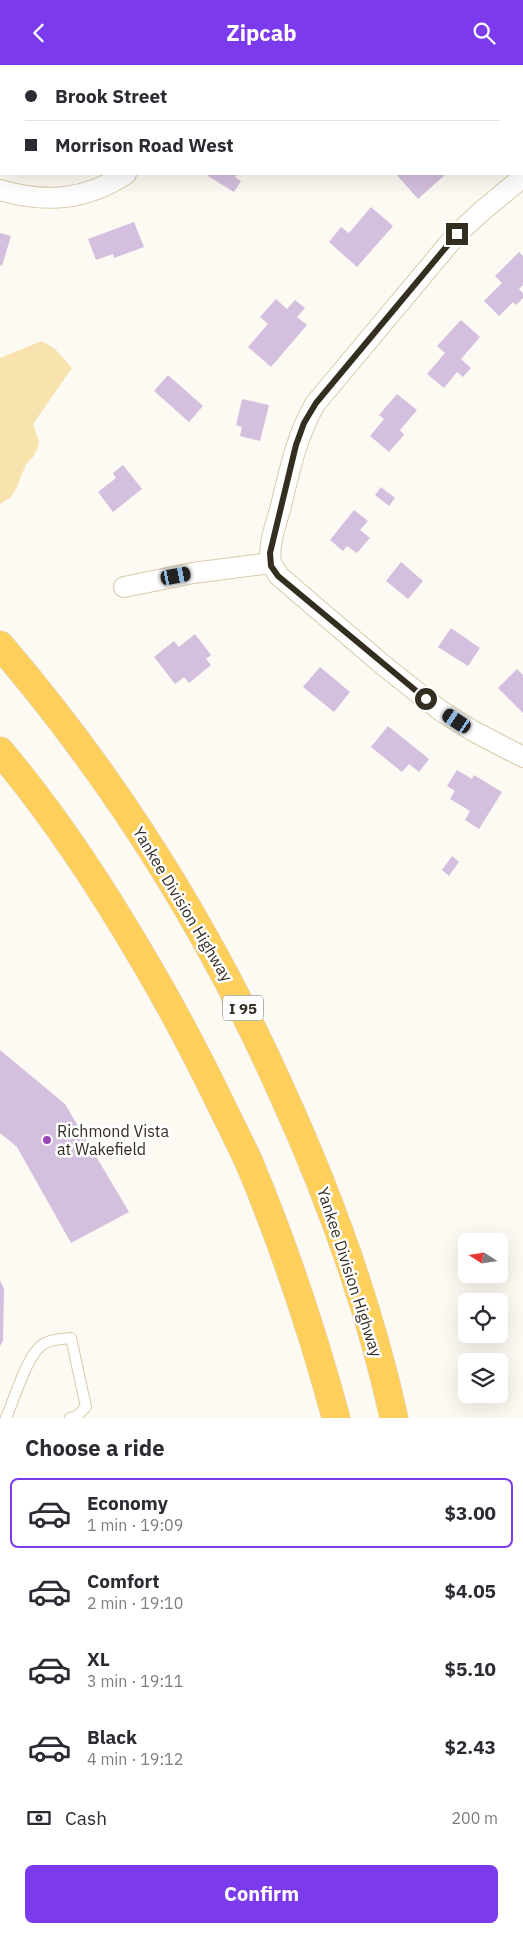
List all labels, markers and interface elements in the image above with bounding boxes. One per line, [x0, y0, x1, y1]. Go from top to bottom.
text: Zipcab [226, 18, 297, 47]
icon: back [25, 19, 53, 47]
icon: search [470, 19, 498, 47]
text: Brook Street [55, 84, 167, 108]
text: Morrison Road West [55, 133, 234, 157]
route end [446, 223, 468, 245]
car [159, 566, 192, 586]
route start [415, 688, 437, 710]
car [440, 706, 473, 736]
street label: Yankee Division Highway [129, 823, 237, 985]
road number: I 95 [223, 995, 263, 1021]
place label: Richmond Vista at Wakefield [57, 1121, 169, 1159]
marker: Richmond Vista at Wakefield [41, 1134, 53, 1146]
street label: Yankee Division Highway [313, 1185, 387, 1359]
north arrow [458, 1233, 508, 1283]
map controls [458, 1233, 508, 1403]
button: locate [458, 1293, 508, 1343]
button: layers [458, 1353, 508, 1403]
text: Choose a ride [25, 1433, 165, 1462]
icon: car [27, 1491, 72, 1536]
text: Economy [87, 1491, 168, 1515]
text: $3.00 [444, 1501, 496, 1525]
text: 1 min · 19:09 [87, 1515, 183, 1535]
icon: car [27, 1569, 72, 1614]
text: Comfort [87, 1569, 160, 1593]
text: $4.05 [444, 1579, 496, 1603]
text: 2 min · 19:10 [87, 1593, 183, 1613]
icon: car [27, 1647, 72, 1692]
text: XL [87, 1647, 110, 1671]
text: $5.10 [444, 1657, 496, 1681]
text: 3 min · 19:11 [87, 1671, 183, 1691]
icon: car [27, 1725, 72, 1770]
text: Black [87, 1725, 137, 1749]
text: $2.43 [444, 1735, 496, 1759]
text: 4 min · 19:12 [87, 1749, 183, 1769]
icon: cash [25, 1804, 53, 1832]
text: Cash [65, 1806, 107, 1830]
text: 200 m [451, 1808, 498, 1828]
button: Confirm [25, 1865, 498, 1923]

